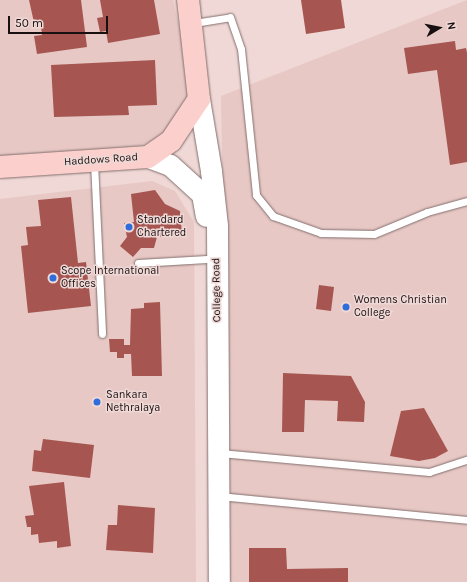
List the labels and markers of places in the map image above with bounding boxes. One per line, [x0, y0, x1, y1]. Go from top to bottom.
place label: Standard Chartered [137, 214, 186, 240]
marker: Standard Chartered [124, 222, 134, 232]
place label: Scope International Offices [61, 265, 159, 291]
marker: Scope International Offices [48, 273, 58, 283]
place label: Womens Christian College [354, 294, 447, 320]
marker: Womens Christian College [341, 302, 351, 312]
place label: Sankara Nethralaya [106, 389, 160, 415]
marker: Sankara Nethralaya [91, 396, 103, 408]

